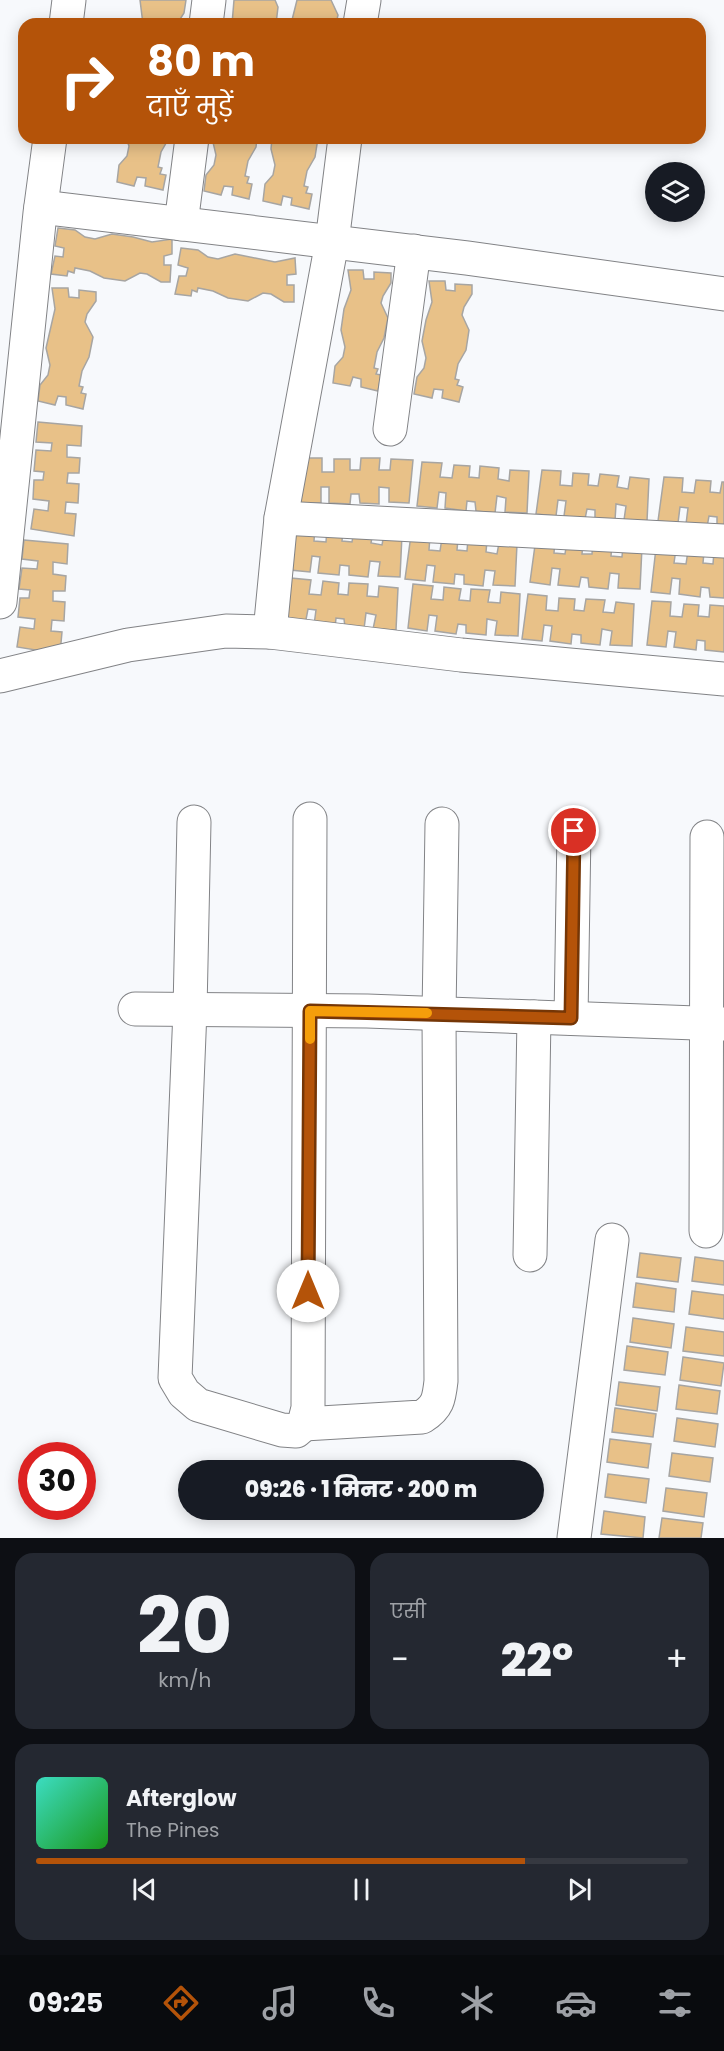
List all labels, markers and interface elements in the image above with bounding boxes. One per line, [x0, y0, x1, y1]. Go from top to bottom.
text: 80 m [147, 32, 255, 91]
icon: right [48, 42, 126, 120]
text: दाएँ मुड़ें [147, 88, 233, 125]
map controls [645, 162, 705, 222]
button: layers [645, 162, 705, 222]
pin [548, 805, 599, 856]
icon: arrive [557, 814, 590, 847]
position arrow [276, 1259, 340, 1323]
speed limit sign: 30 [18, 1442, 96, 1520]
text: 09:26 · 1 मिनट · 200 m [245, 1474, 477, 1505]
text: 20 [137, 1571, 232, 1680]
text: एसी [391, 1597, 426, 1625]
text: 22° [501, 1629, 573, 1692]
text: − [391, 1636, 409, 1683]
text: + [665, 1636, 688, 1683]
text: km/h [158, 1666, 211, 1694]
text: Afterglow [126, 1783, 237, 1814]
text: The Pines [126, 1816, 220, 1844]
icon: previous [128, 1873, 161, 1906]
icon: pause [345, 1873, 378, 1906]
icon: next [563, 1873, 596, 1906]
icon: directions [160, 1982, 202, 2024]
icon: music [259, 1982, 301, 2024]
icon: phone [357, 1982, 399, 2024]
icon: climate [456, 1982, 498, 2024]
icon: car [555, 1982, 597, 2024]
icon: filters [654, 1982, 696, 2024]
text: 09:25 [28, 1984, 103, 2021]

